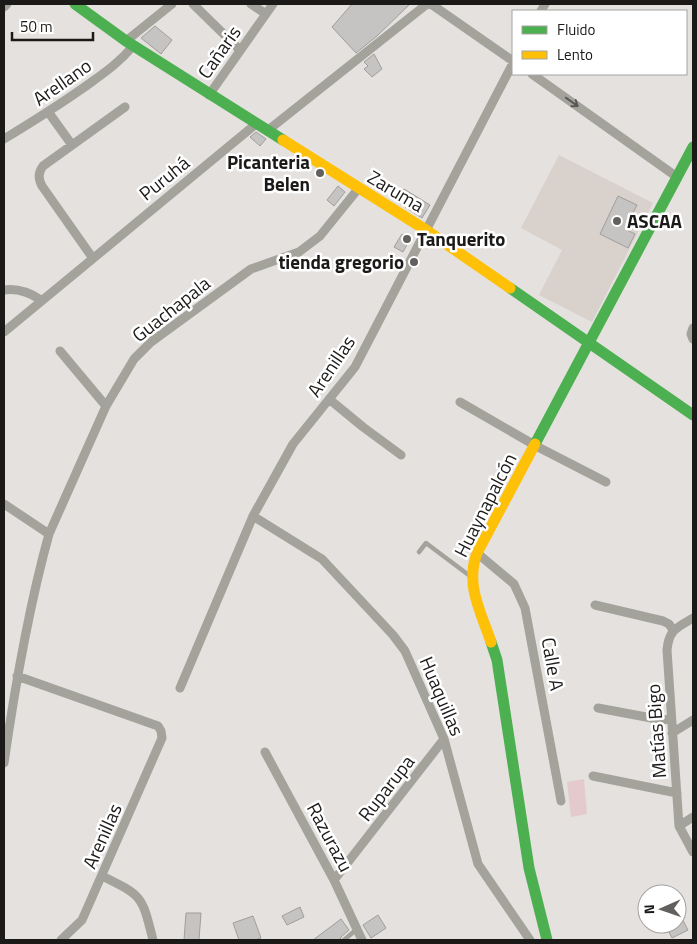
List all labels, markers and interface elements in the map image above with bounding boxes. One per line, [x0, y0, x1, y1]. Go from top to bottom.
scale bar [12, 10, 94, 42]
legend [512, 10, 687, 75]
text: 50 m [20, 15, 53, 38]
text: Fluido [557, 18, 596, 41]
street label: Cañaris [190, 19, 248, 84]
text: Lento [557, 43, 593, 66]
street label: Arellano [26, 51, 97, 112]
one-way arrow [565, 97, 579, 107]
place label: Picanteria Belen [227, 147, 310, 198]
street label: Puruhá [132, 148, 196, 207]
street label: Zaruma [362, 162, 431, 219]
marker: Picanteria Belen [314, 167, 326, 179]
place label: ASCAA [627, 206, 682, 235]
marker: ASCAA [611, 215, 623, 227]
place label: Tanquerito [417, 224, 505, 253]
marker: Tanquerito [401, 233, 413, 245]
place label: tienda gregorio [278, 247, 404, 276]
marker: tienda gregorio [408, 256, 420, 268]
street label: Guachapala [125, 268, 217, 349]
street label: Arenillas [299, 329, 362, 402]
street label: Huaynapalcón [446, 448, 523, 562]
street label: Calle A [535, 635, 572, 693]
street label: Huaquillas [413, 652, 472, 740]
street label: Matías Bigo [638, 683, 673, 779]
street label: Ruparupa [350, 748, 421, 827]
street label: Razurazu [300, 797, 361, 877]
street label: Arenillas [74, 798, 129, 873]
north arrow [637, 884, 687, 934]
text: N [638, 904, 659, 915]

